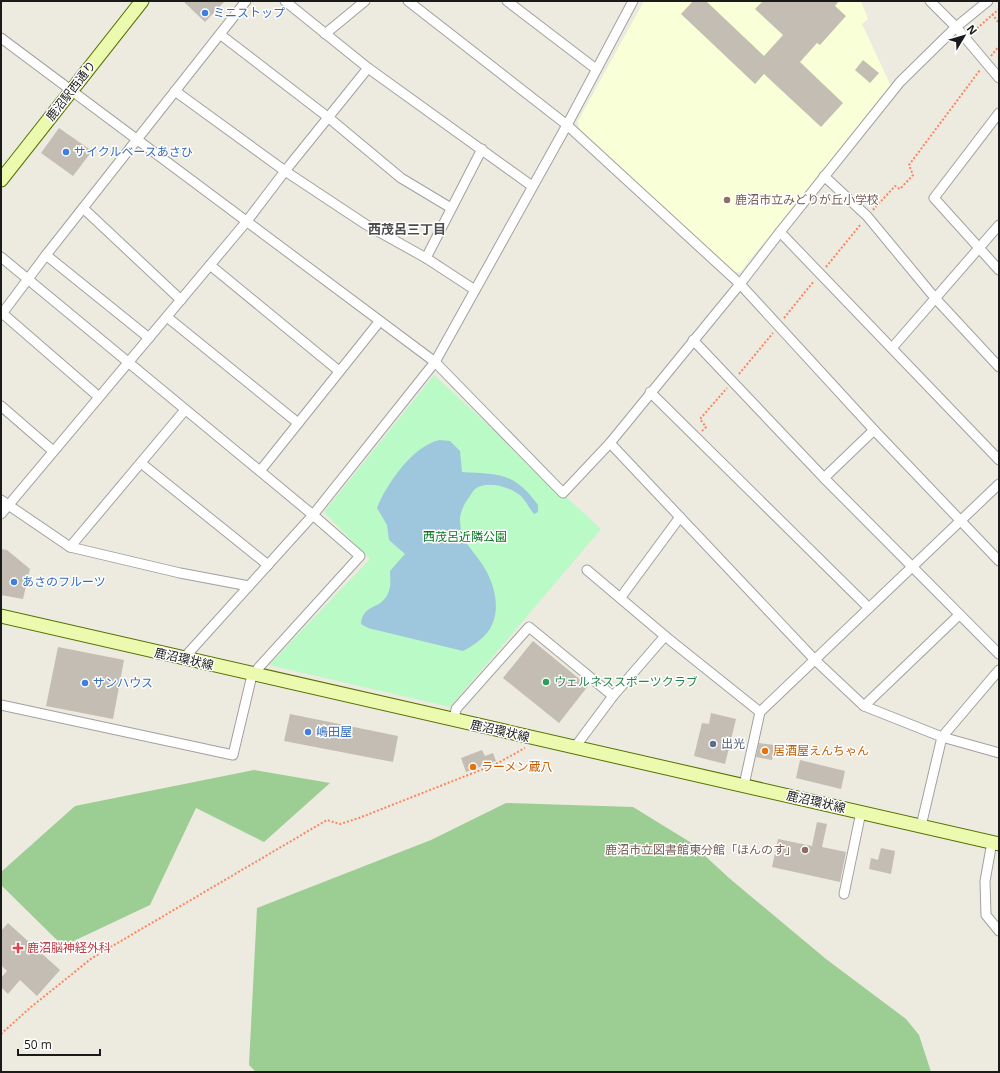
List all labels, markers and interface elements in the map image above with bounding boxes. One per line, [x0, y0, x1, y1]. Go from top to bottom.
place label: ミニストップ [213, 4, 285, 21]
marker: ミニストップ [200, 8, 210, 18]
north arrow [944, 16, 984, 56]
text: N [964, 21, 981, 38]
street label: 鹿沼駅西通り [42, 57, 99, 124]
place label: サイクルベースあさひ [74, 143, 193, 160]
marker: サイクルベースあさひ [61, 147, 71, 157]
place label: 鹿沼市立みどりが丘小学校 [735, 191, 879, 208]
marker: 鹿沼市立みどりが丘小学校 [722, 195, 732, 205]
district label: 西茂呂三丁目 [368, 220, 446, 238]
park label: 西茂呂近隣公園 [423, 528, 507, 545]
place label: あさのフルーツ [22, 573, 106, 590]
marker: あさのフルーツ [9, 577, 19, 587]
street label: 鹿沼環状線 [153, 643, 215, 674]
place label: ウェルネススポーツクラブ [554, 673, 698, 690]
place label: サンハウス [93, 674, 153, 691]
marker: ウェルネススポーツクラブ [541, 677, 551, 687]
marker: サンハウス [80, 678, 90, 688]
street label: 鹿沼環状線 [469, 715, 531, 746]
place label: 嶋田屋 [316, 723, 352, 740]
marker: 嶋田屋 [303, 727, 313, 737]
place label: 出光 [721, 735, 745, 752]
marker: 出光 [708, 739, 718, 749]
place label: 居酒屋えんちゃん [773, 742, 869, 759]
marker: 居酒屋えんちゃん [760, 746, 770, 756]
place label: ラーメン蔵八 [481, 758, 553, 775]
marker: ラーメン蔵八 [468, 762, 478, 772]
street label: 鹿沼環状線 [785, 786, 847, 817]
place label: 鹿沼市立図書館東分館「ほんのす」 [605, 841, 797, 858]
marker: 鹿沼市立図書館東分館「ほんのす」 [800, 845, 810, 855]
place label: 鹿沼脳神経外科 [27, 939, 111, 956]
marker: 鹿沼脳神経外科 [12, 942, 24, 954]
scale bar [18, 1031, 100, 1057]
text: 50 m [24, 1036, 52, 1053]

